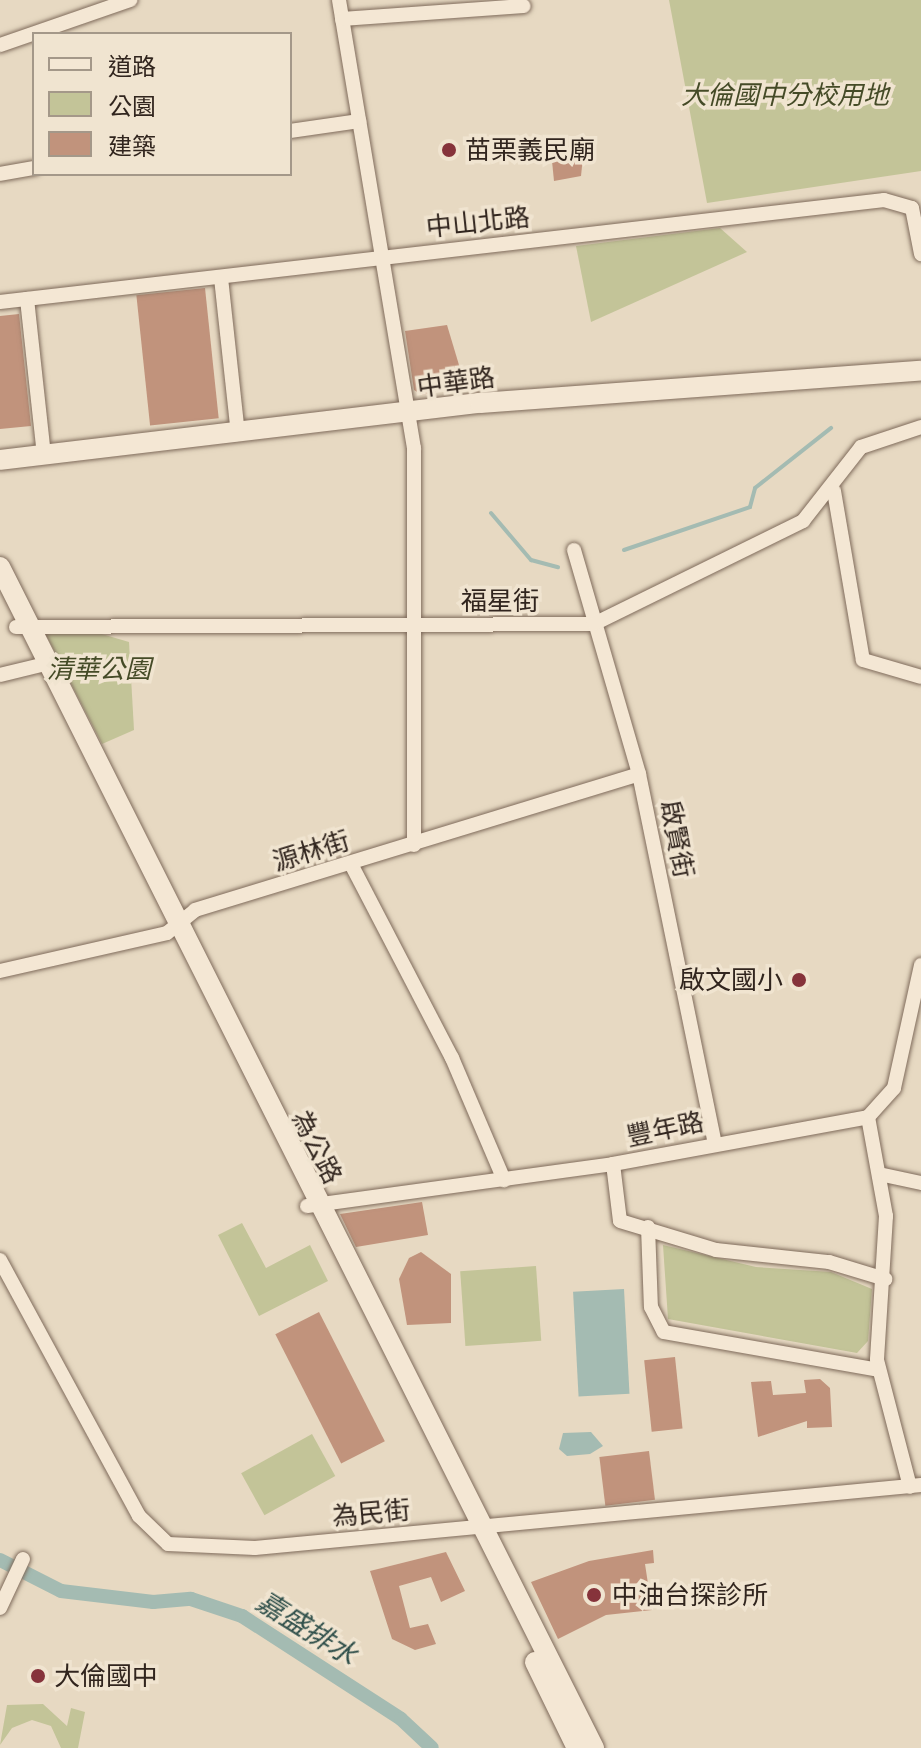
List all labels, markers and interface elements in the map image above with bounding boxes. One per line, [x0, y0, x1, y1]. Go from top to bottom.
legend [32, 32, 292, 176]
text: 道路 [108, 50, 156, 82]
park label: 大倫國中分校用地 [681, 79, 889, 111]
text: 公園 [108, 90, 156, 122]
text: 建築 [108, 130, 156, 162]
place label: 苗栗義民廟 [465, 134, 595, 166]
marker: 苗栗義民廟 [440, 141, 458, 159]
street label: 中山北路 [425, 201, 531, 243]
street label: 中華路 [415, 361, 497, 403]
street label: 福星街 [461, 585, 539, 617]
park label: 清華公園 [47, 653, 151, 685]
street label: 啟賢街 [654, 798, 700, 880]
street label: 源林街 [269, 825, 353, 877]
place label: 啟文國小 [679, 964, 783, 996]
marker: 啟文國小 [790, 971, 808, 989]
street label: 為公路 [285, 1105, 349, 1189]
street label: 豐年路 [624, 1106, 706, 1152]
street label: 為民街 [331, 1494, 411, 1532]
place label: 中油台探診所 [612, 1579, 768, 1611]
water label: 嘉盛排水 [251, 1584, 363, 1672]
marker: 中油台探診所 [583, 1584, 605, 1606]
place label: 大倫國中 [54, 1660, 158, 1692]
marker: 大倫國中 [29, 1667, 47, 1685]

